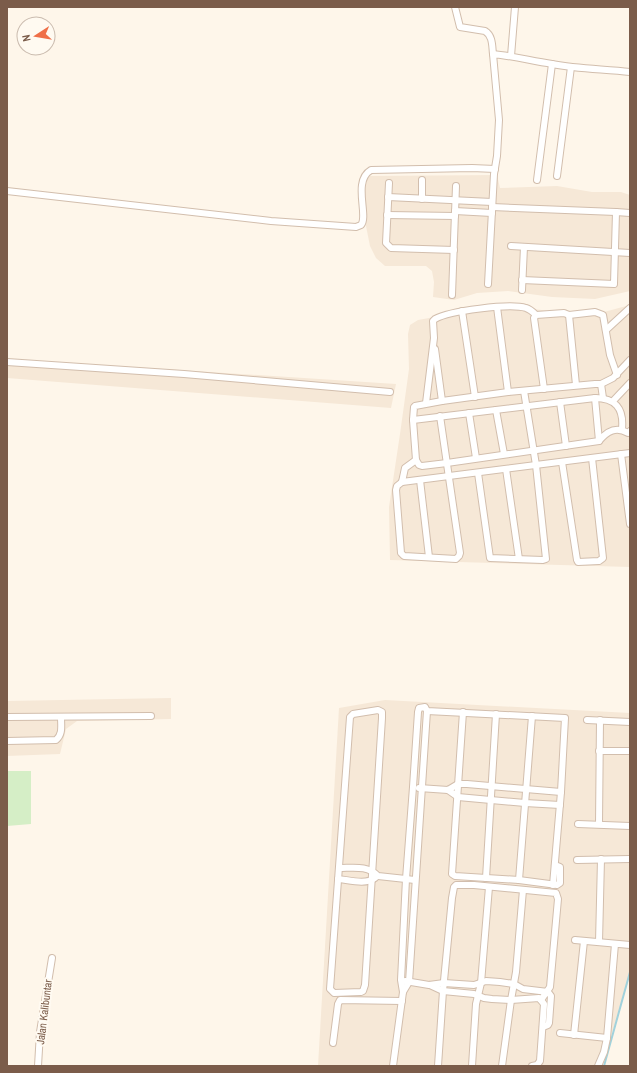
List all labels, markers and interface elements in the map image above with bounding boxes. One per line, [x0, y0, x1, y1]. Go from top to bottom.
north arrow [16, 16, 56, 56]
text: N [19, 33, 34, 43]
street label: Jalan Kalibuntar [33, 979, 55, 1045]

